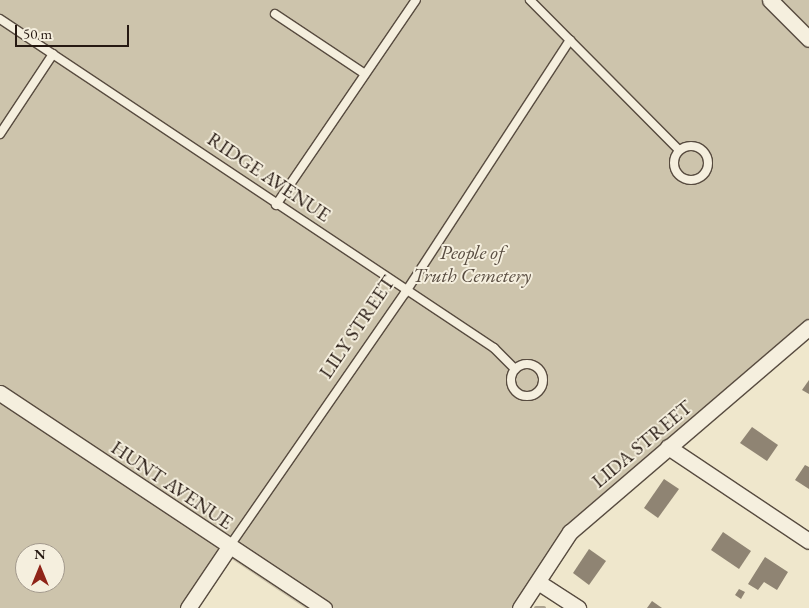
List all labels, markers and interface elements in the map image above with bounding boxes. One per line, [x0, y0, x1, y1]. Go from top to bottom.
scale bar [18, 15, 131, 47]
text: 50 m [23, 24, 52, 43]
street label: RIDGE AVENUE [203, 127, 335, 227]
park label: People of Truth Cemetery [413, 241, 531, 288]
street label: LILY STREET [314, 271, 400, 383]
street label: LIDA STREET [587, 395, 697, 493]
street label: HUNT AVENUE [106, 435, 238, 535]
north arrow [15, 543, 65, 593]
text: N [34, 545, 46, 563]

